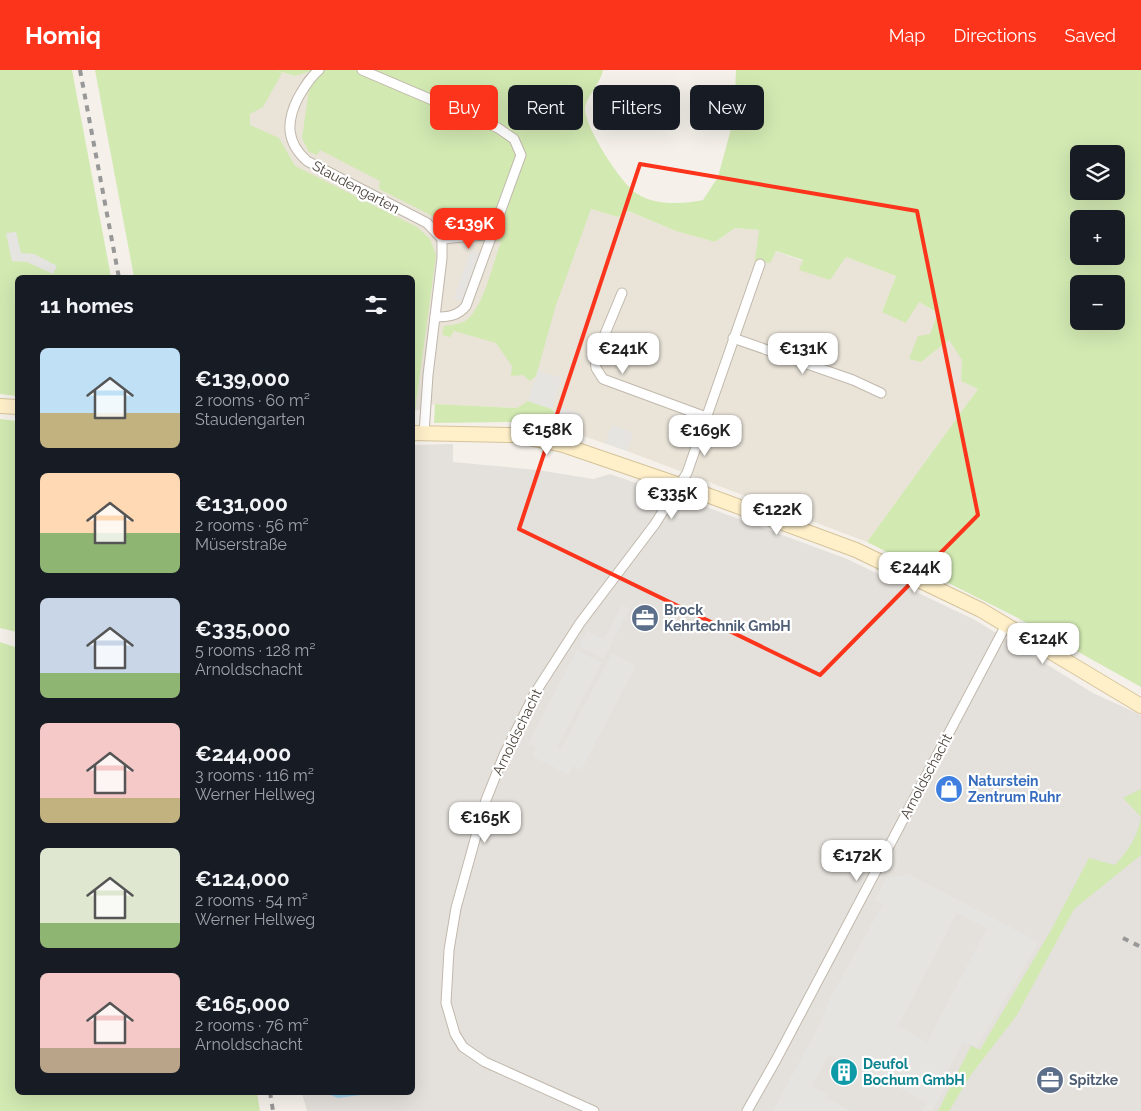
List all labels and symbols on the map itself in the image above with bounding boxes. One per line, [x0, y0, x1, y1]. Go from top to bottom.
street label: Staudengarten [310, 157, 402, 217]
pin: €139K [434, 208, 504, 250]
pin: €241K [588, 332, 658, 375]
pin: €131K [768, 332, 838, 375]
pin: €158K [512, 414, 582, 456]
pin: €169K [670, 414, 740, 457]
pin: €335K [637, 478, 707, 520]
pin: €122K [742, 494, 812, 536]
pin: €244K [880, 552, 950, 594]
place label: Brock Kehrtechnik GmbH [664, 602, 791, 634]
office icon: Brock Kehrtechnik GmbH [630, 603, 660, 633]
pin: €124K [1008, 622, 1078, 665]
street label: Arnoldschacht [489, 686, 545, 778]
street label: Arnoldschacht [897, 730, 955, 821]
place label: Naturstein Zentrum Ruhr [968, 773, 1062, 805]
shop icon: Naturstein Zentrum Ruhr [934, 774, 964, 804]
pin: €165K [450, 802, 520, 844]
pin: €172K [822, 840, 892, 882]
place label: Deufol Bochum GmbH [863, 1056, 965, 1088]
building icon: Deufol Bochum GmbH [829, 1057, 859, 1087]
office icon: Spitzke [1035, 1065, 1065, 1095]
place label: Spitzke [1069, 1072, 1119, 1088]

